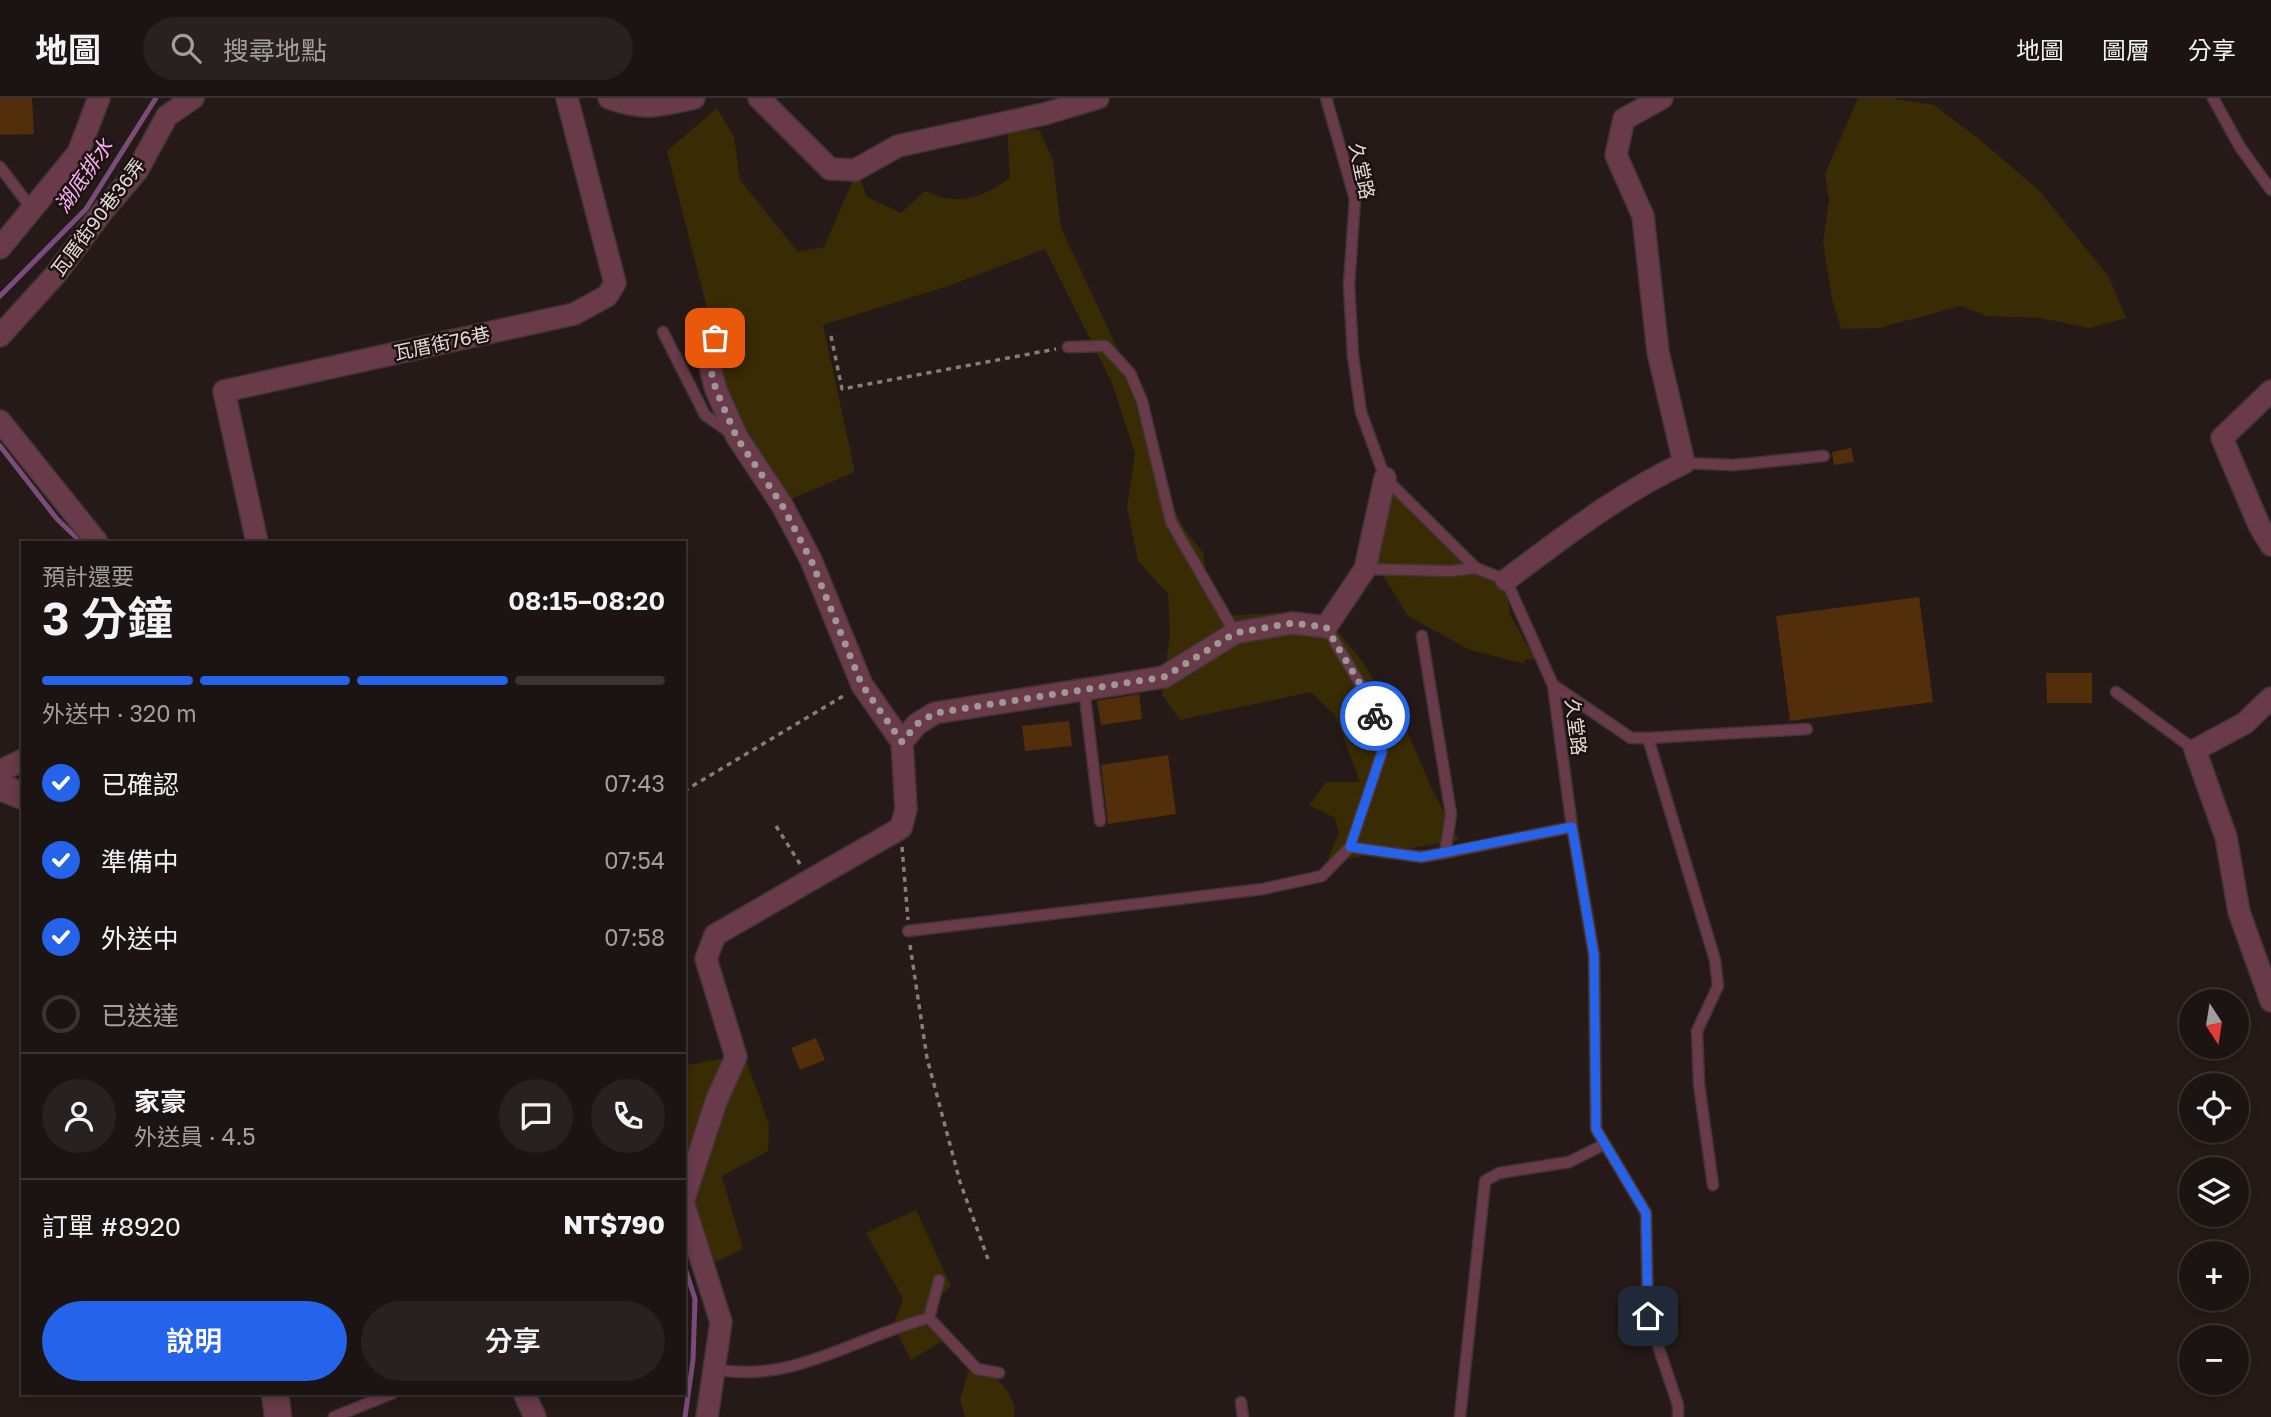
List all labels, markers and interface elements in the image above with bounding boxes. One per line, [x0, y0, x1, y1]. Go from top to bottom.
search box [143, 17, 633, 80]
icon: search [167, 29, 205, 67]
text: 地圖 [35, 30, 101, 69]
text: 搜尋地點 [223, 35, 327, 66]
text: 地圖 [2016, 35, 2064, 64]
text: 圖層 [2102, 35, 2150, 64]
text: 分享 [2188, 35, 2236, 64]
water label: 湖底排水 [48, 133, 118, 217]
street label: 久堂路 [1345, 141, 1380, 201]
street label: 瓦厝街90巷36弄 [46, 154, 149, 280]
pin [685, 308, 745, 368]
icon: bag [696, 319, 734, 357]
street label: 瓦厝街76巷 [392, 321, 492, 364]
text: 預計還要 [42, 562, 134, 590]
text: 08:15–08:20 [508, 585, 665, 616]
text: 3 分鐘 [42, 590, 173, 645]
courier [1340, 681, 1410, 751]
icon: bike [1356, 697, 1394, 735]
street label: 久堂路 [1562, 697, 1591, 757]
text: 外送中 · 320 m [42, 699, 197, 727]
icon: check [42, 764, 80, 802]
text: 已確認 [101, 769, 179, 800]
text: 07:43 [604, 769, 665, 797]
icon: check [42, 841, 80, 879]
text: 準備中 [101, 846, 179, 877]
text: 07:54 [604, 846, 665, 874]
icon: check [42, 918, 80, 956]
text: 外送中 [101, 923, 179, 954]
text: 07:58 [604, 923, 665, 951]
north arrow [2179, 989, 2249, 1059]
map controls [2179, 989, 2249, 1395]
text: 已送達 [101, 1000, 179, 1031]
button: locate [2179, 1073, 2249, 1143]
button: person [42, 1079, 116, 1153]
button: chat [499, 1079, 573, 1153]
button: phone [591, 1079, 665, 1153]
text: 家豪 [134, 1086, 186, 1117]
text: 外送員 · 4.5 [134, 1122, 256, 1150]
button: layers [2179, 1157, 2249, 1227]
text: NT$790 [563, 1209, 665, 1240]
text: 訂單 #8920 [42, 1211, 181, 1242]
button: + [2179, 1241, 2249, 1311]
pin [1618, 1286, 1678, 1346]
icon: home [1629, 1297, 1667, 1335]
button: 說明 [42, 1301, 347, 1381]
button: 分享 [361, 1301, 665, 1381]
button: − [2179, 1325, 2249, 1395]

